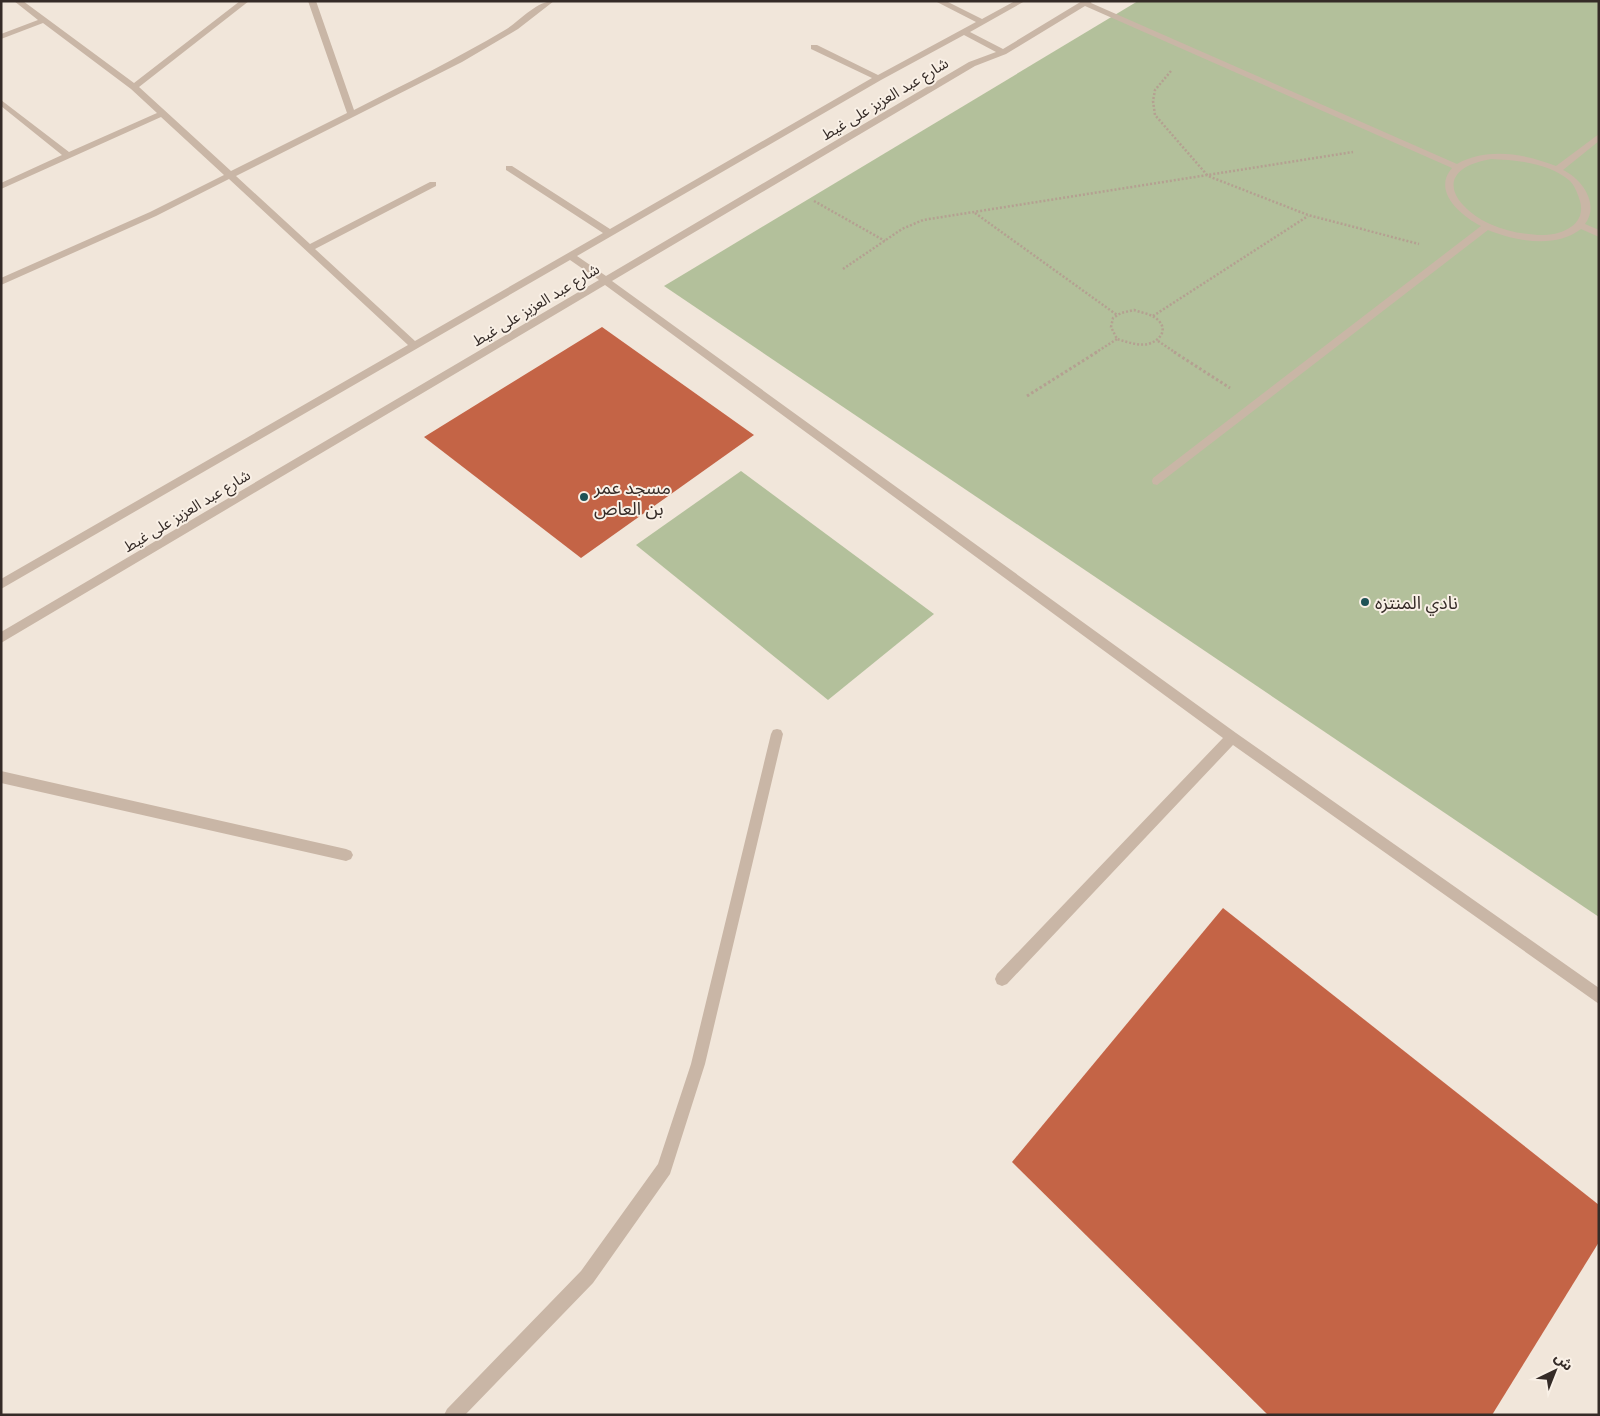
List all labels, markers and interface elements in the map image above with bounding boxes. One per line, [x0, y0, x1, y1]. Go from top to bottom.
street label: شارع عبد العزيز على غيط [818, 54, 953, 147]
street label: شارع عبد العزيز على غيط [469, 260, 604, 353]
street label: شارع عبد العزيز على غيط [120, 466, 255, 559]
place label: مسجد عمر بن العاص [593, 477, 671, 520]
marker: مسجد عمر بن العاص [578, 491, 590, 503]
place label: نادي المنتزه [1375, 592, 1458, 616]
marker: نادي المنتزه [1359, 596, 1371, 608]
north arrow [1530, 1346, 1580, 1396]
text: ش [1551, 1349, 1576, 1374]

